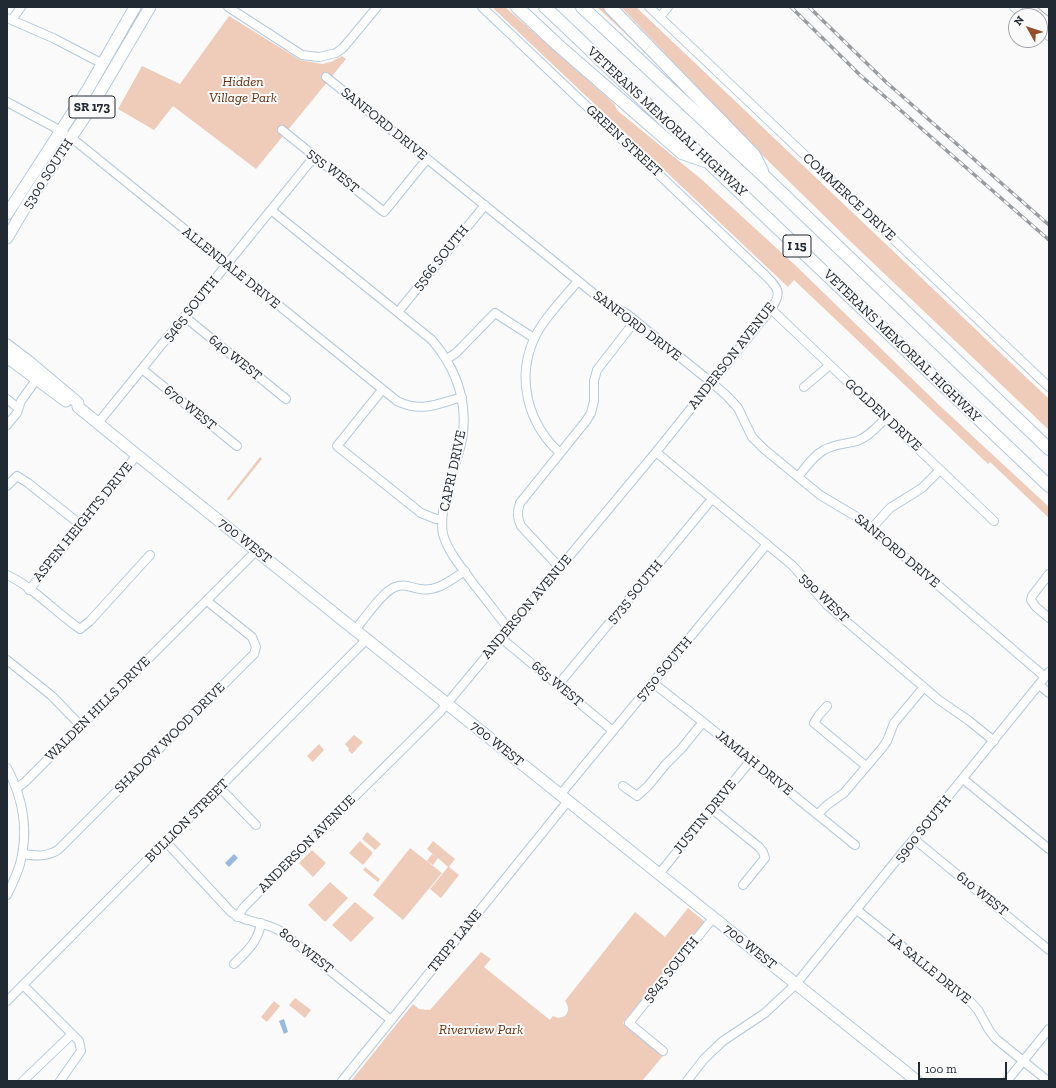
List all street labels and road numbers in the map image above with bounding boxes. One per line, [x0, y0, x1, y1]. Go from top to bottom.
street label: VETERANS MEMORIAL HIGHWAY [583, 43, 751, 201]
street label: SANFORD DRIVE [337, 84, 431, 164]
road number: SR 173 [69, 96, 115, 118]
street label: GREEN STREET [582, 101, 666, 181]
street label: 5300 SOUTH [19, 136, 77, 212]
street label: 555 WEST [304, 145, 362, 197]
street label: COMMERCE DRIVE [799, 150, 899, 244]
street label: 5566 SOUTH [410, 222, 472, 294]
street label: ALLENDALE DRIVE [179, 224, 283, 312]
road number: I 15 [783, 235, 811, 257]
street label: VETERANS MEMORIAL HIGHWAY [820, 266, 984, 426]
street label: 5465 SOUTH [160, 273, 222, 345]
street label: SANFORD DRIVE [590, 287, 684, 365]
street label: ANDERSON AVENUE [685, 299, 779, 413]
street label: 640 WEST [205, 331, 265, 385]
street label: GOLDEN DRIVE [841, 375, 925, 455]
street label: 670 WEST [160, 382, 220, 434]
street label: CAPRI DRIVE [436, 429, 470, 513]
street label: ASPEN HEIGHTS DRIVE [30, 459, 136, 585]
street label: SANFORD DRIVE [851, 510, 943, 592]
street label: 700 WEST [215, 515, 275, 567]
street label: ANDERSON AVENUE [478, 551, 576, 663]
street label: 5735 SOUTH [604, 557, 666, 627]
street label: 590 WEST [796, 570, 852, 626]
street label: 5750 SOUTH [632, 633, 696, 705]
street label: WALDEN HILLS DRIVE [42, 653, 154, 765]
street label: 665 WEST [528, 657, 586, 711]
street label: SHADOW WOOD DRIVE [111, 679, 229, 797]
street label: 700 WEST [467, 718, 527, 770]
street label: JAMIAH DRIVE [712, 727, 796, 799]
street label: BULLION STREET [142, 776, 232, 866]
street label: JUSTIN DRIVE [670, 776, 740, 858]
street label: ANDERSON AVENUE [255, 792, 359, 896]
street label: 5900 SOUTH [891, 792, 955, 866]
street label: 610 WEST [953, 868, 1011, 920]
street label: TRIPP LANE [424, 906, 486, 976]
street label: 700 WEST [720, 921, 780, 973]
street label: 800 WEST [275, 925, 337, 977]
street label: LA SALLE DRIVE [884, 930, 974, 1008]
street label: 5845 SOUTH [639, 934, 703, 1006]

